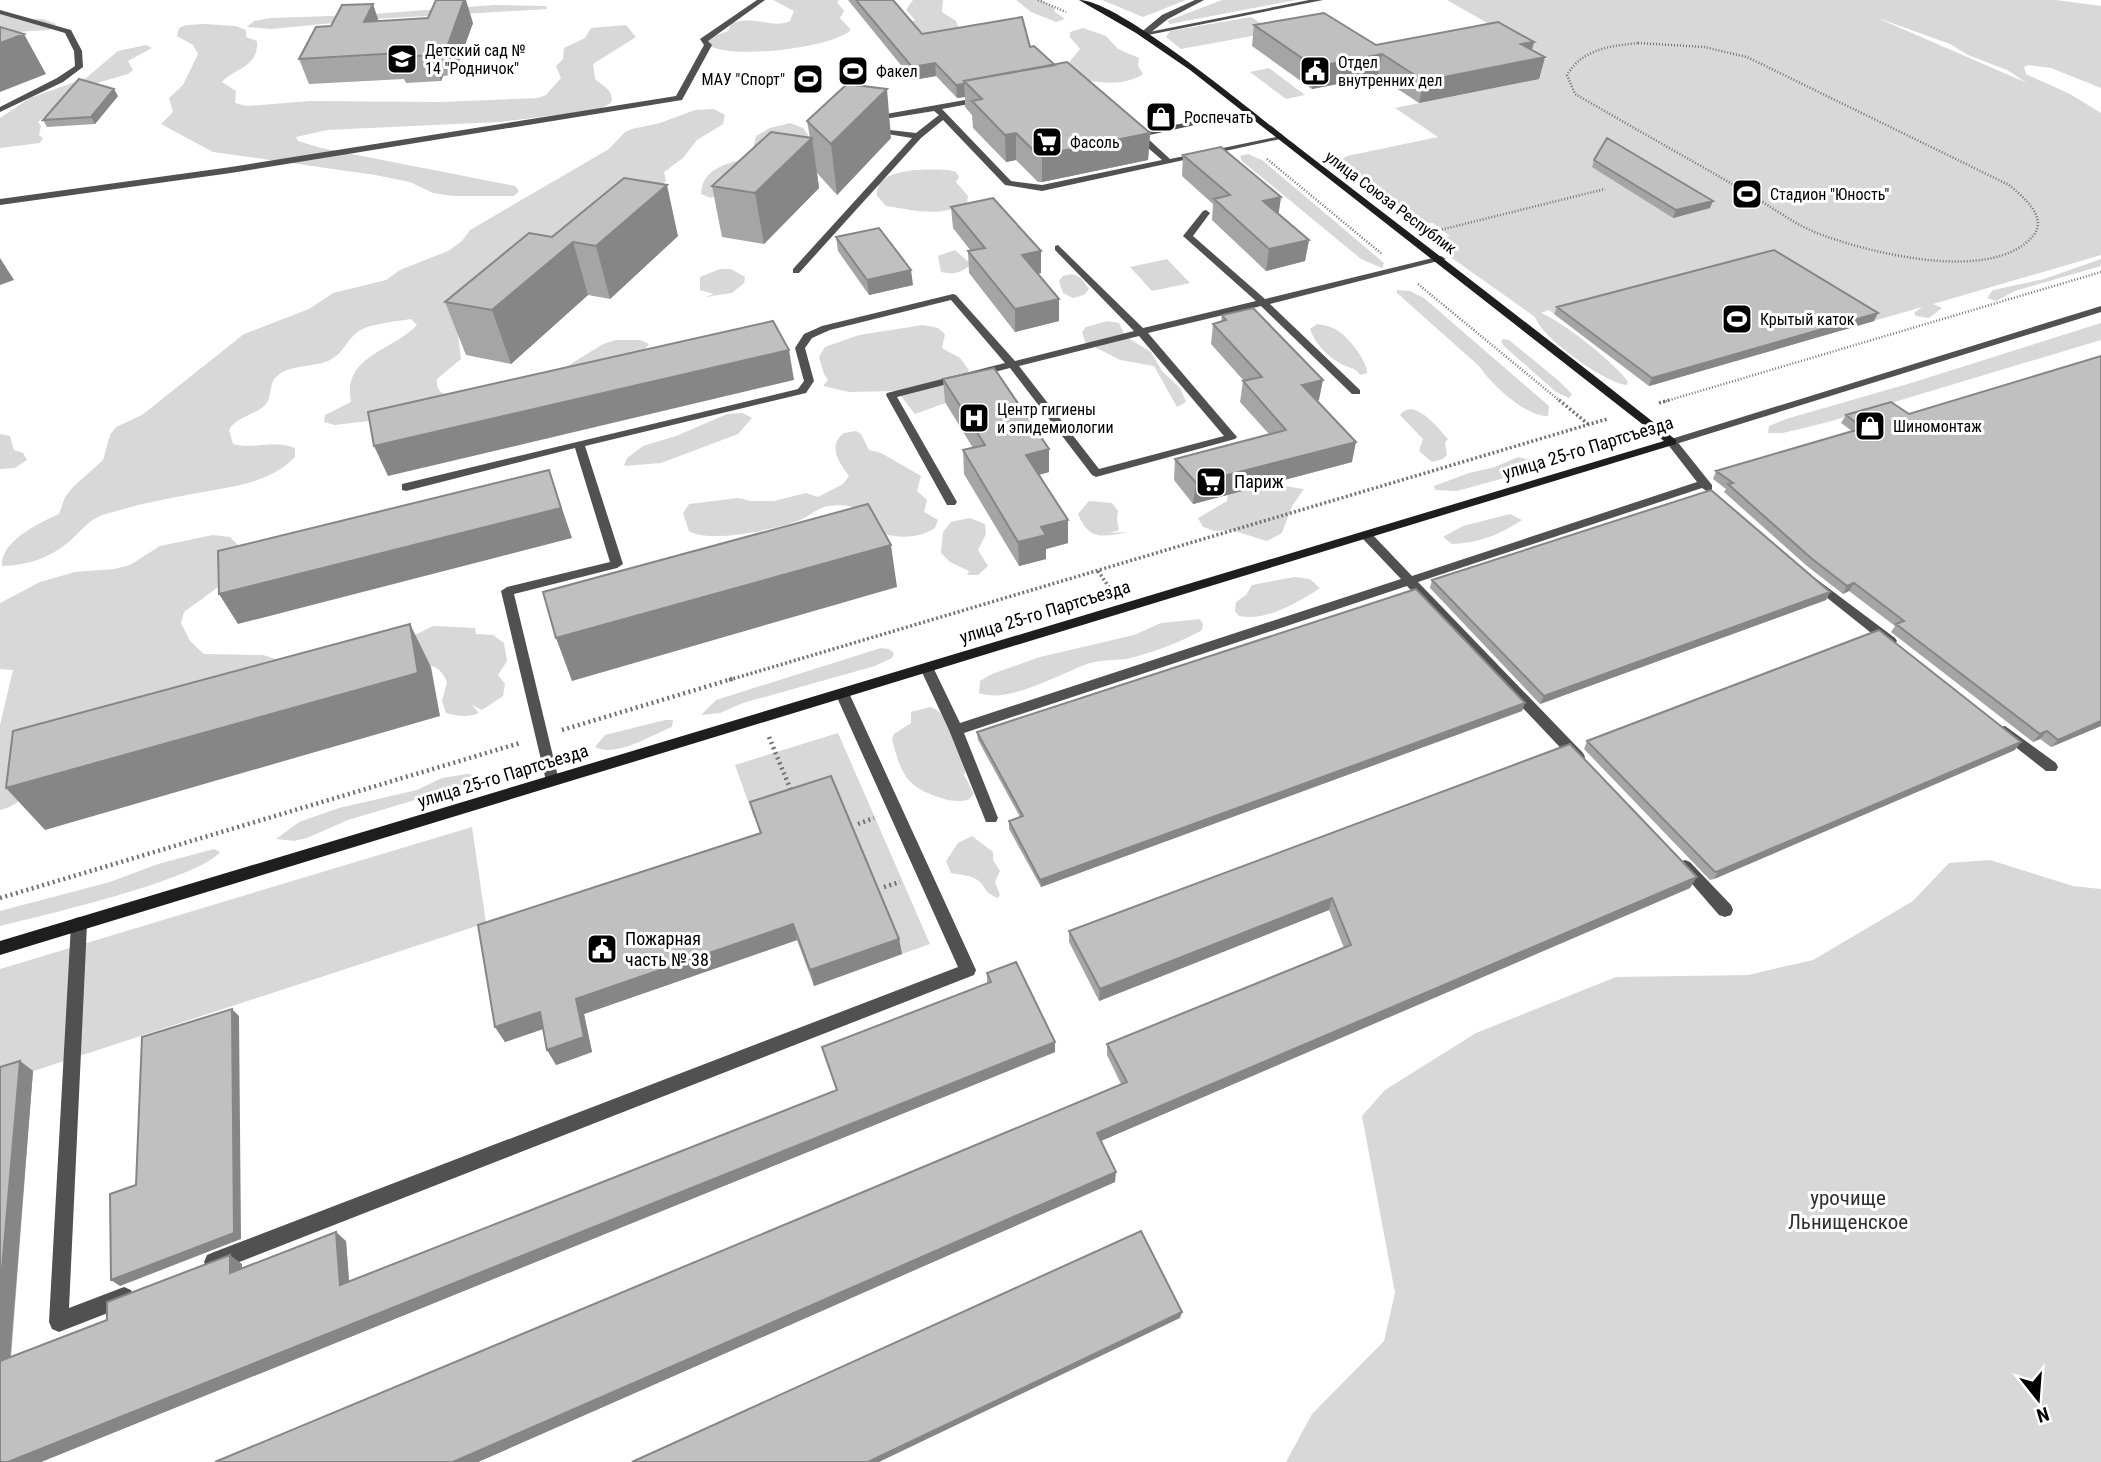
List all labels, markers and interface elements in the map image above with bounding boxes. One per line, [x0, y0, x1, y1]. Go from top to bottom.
place label: Детский сад № 14 "Родничок" [425, 41, 526, 78]
school or university icon: Детский сад № 14 "Родничок" [385, 42, 419, 76]
place label: Отдел внутренних дел [1338, 53, 1442, 90]
sports icon: Факел [836, 54, 870, 88]
public building icon: Отдел внутренних дел [1298, 54, 1332, 88]
sports icon: МАУ "Спорт" [791, 62, 825, 96]
place label: Факел [876, 62, 918, 81]
place label: МАУ "Спорт" [701, 70, 785, 89]
shop icon: Роспечать [1144, 100, 1178, 134]
place label: Роспечать [1184, 108, 1254, 127]
supermarket icon: Фасоль [1030, 125, 1064, 159]
place label: Фасоль [1070, 133, 1120, 152]
street label: улица Союза Республик [1321, 147, 1460, 258]
sports icon: Стадион "Юность" [1730, 177, 1764, 211]
place label: Стадион "Юность" [1770, 185, 1889, 204]
sports icon: Крытый каток [1720, 302, 1754, 336]
place label: Крытый каток [1760, 310, 1855, 329]
place label: Центр гигиены и эпидемиологии [997, 400, 1114, 437]
hospital icon: Центр гигиены и эпидемиологии [957, 401, 991, 435]
shop icon: Шиномонтаж [1853, 409, 1887, 443]
street label: улица 25-го Партсъезда [1500, 412, 1676, 483]
place label: Шиномонтаж [1893, 417, 1982, 436]
supermarket icon: Париж [1194, 465, 1228, 499]
place label: Париж [1234, 471, 1284, 492]
street label: улица 25-го Партсъезда [957, 576, 1133, 647]
street label: улица 25-го Партсъезда [415, 740, 591, 811]
place label: Пожарная часть № 38 [625, 928, 709, 970]
public building icon: Пожарная часть № 38 [585, 932, 619, 966]
park label: урочище Льнищенское [1788, 1186, 1908, 1234]
north arrow [2003, 1364, 2073, 1434]
text: N [2034, 1402, 2052, 1427]

